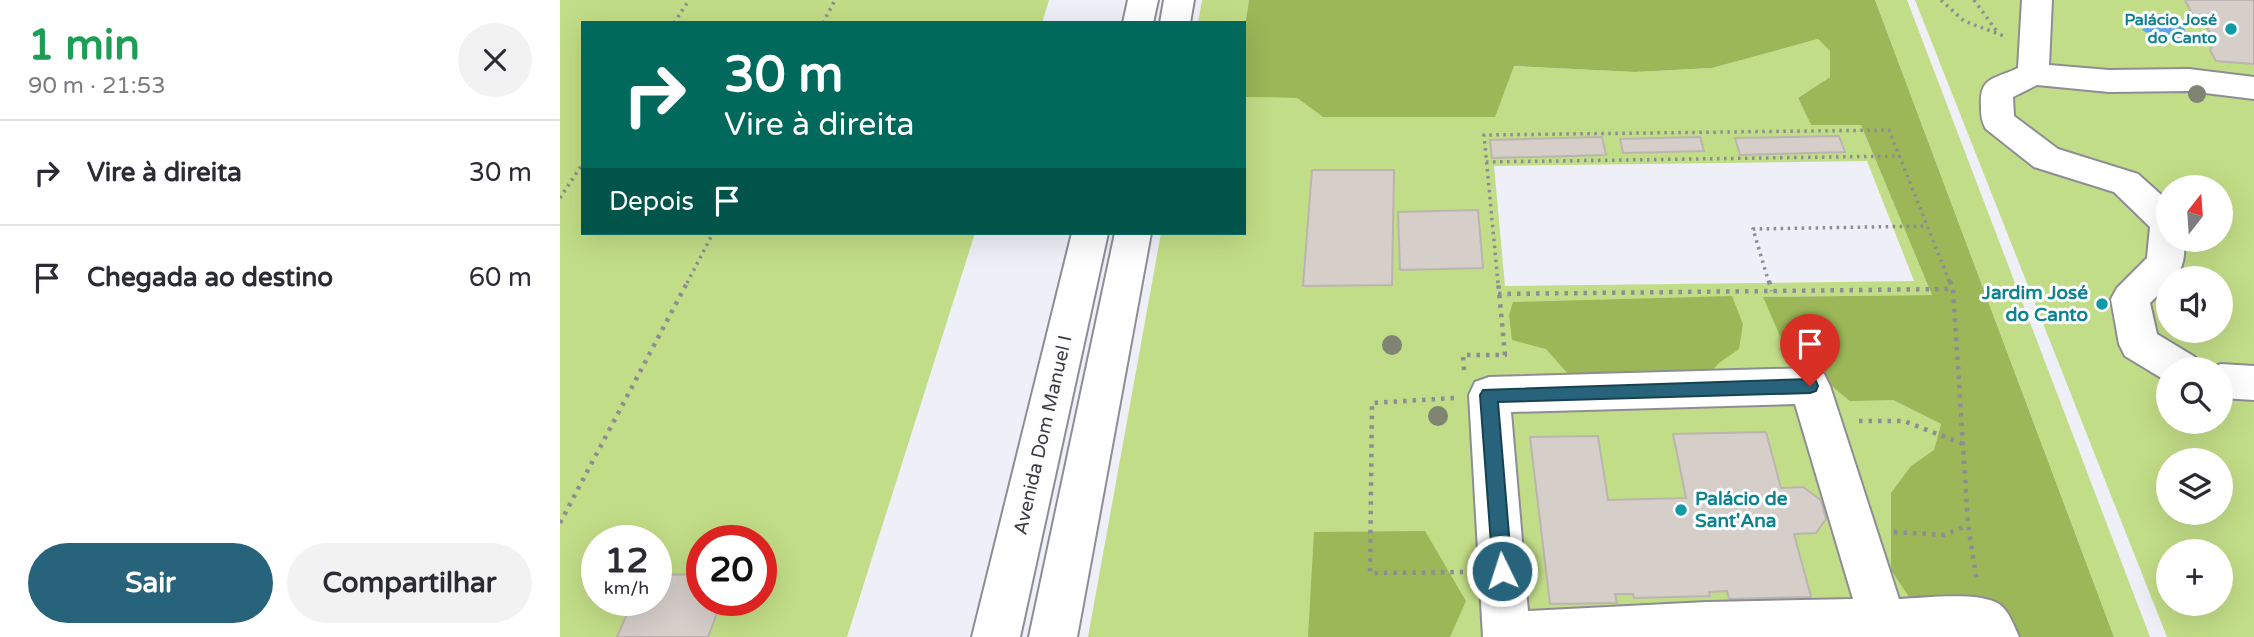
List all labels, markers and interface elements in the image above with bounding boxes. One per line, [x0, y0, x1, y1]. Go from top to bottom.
place label: Palácio José do Canto [2124, 10, 2217, 48]
text: 1 min [28, 20, 140, 71]
marker: Palácio José do Canto [2223, 21, 2239, 37]
button: close [458, 23, 532, 97]
text: 30 m [724, 46, 843, 105]
icon: right [609, 49, 700, 140]
text: 90 m · 21:53 [28, 72, 166, 100]
text: Vire à direita [724, 106, 915, 144]
icon: right [28, 154, 66, 192]
text: Vire à direita [87, 157, 242, 188]
text: 30 m [469, 157, 532, 188]
north arrow [2156, 175, 2233, 252]
map controls [2156, 175, 2233, 616]
icon: arrive [708, 182, 746, 220]
text: Depois [609, 186, 694, 217]
icon: arrive [28, 259, 66, 297]
text: Chegada ao destino [87, 262, 333, 293]
text: 60 m [469, 262, 532, 293]
button: sound [2156, 266, 2233, 343]
place label: Jardim José do Canto [1981, 282, 2088, 326]
marker: Jardim José do Canto [2094, 296, 2110, 312]
pin [1780, 314, 1840, 386]
icon: arrive [1791, 325, 1829, 363]
street label: Avenida Dom Manuel I [1009, 333, 1077, 537]
button: search [2156, 357, 2233, 434]
button: layers [2156, 448, 2233, 525]
place label: Palácio de Sant'Ana [1695, 488, 1788, 532]
marker: Palácio de Sant'Ana [1673, 502, 1689, 518]
speed limit sign: 20 [686, 525, 777, 616]
position arrow [1465, 534, 1539, 608]
button: + [2156, 539, 2233, 616]
text: 12 [605, 540, 648, 582]
button: Sair [28, 543, 273, 623]
button: Compartilhar [287, 543, 532, 623]
text: km/h [604, 577, 649, 599]

